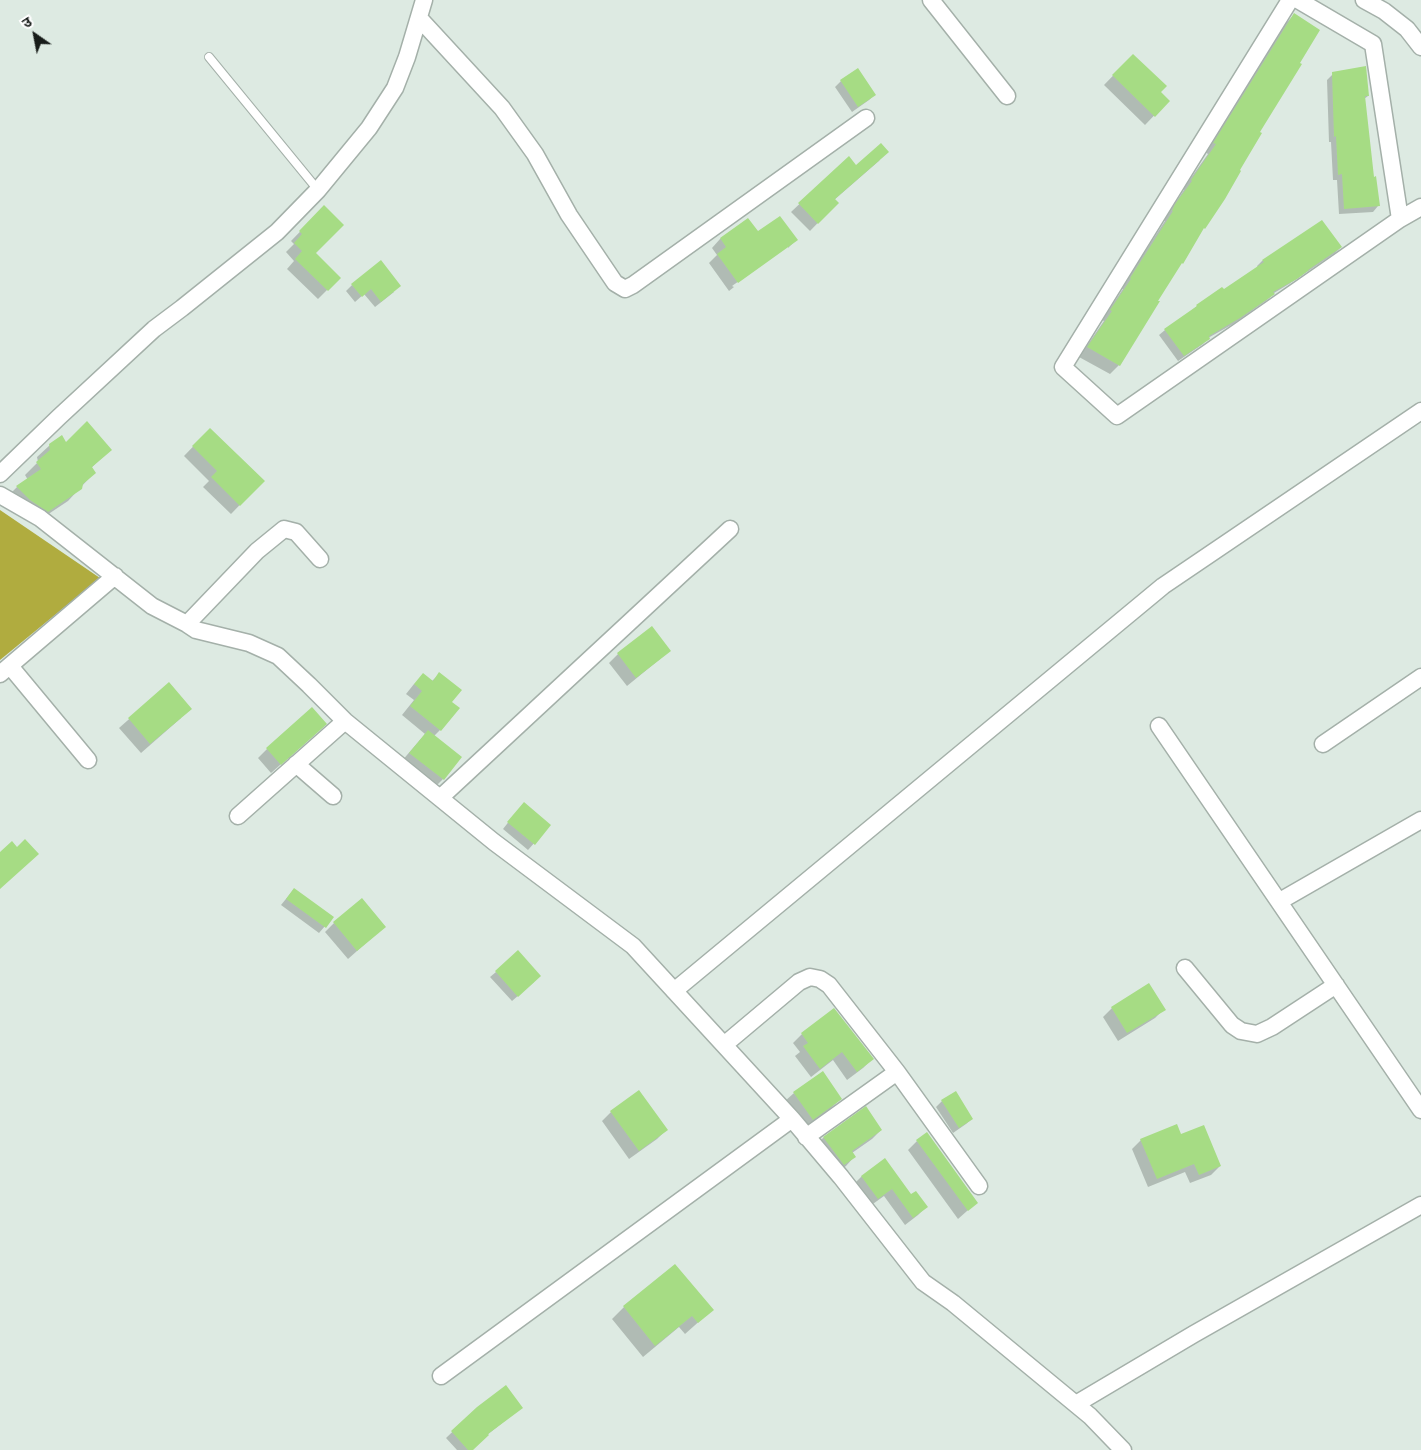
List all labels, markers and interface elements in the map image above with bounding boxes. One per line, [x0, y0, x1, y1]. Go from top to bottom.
north arrow [10, 10, 60, 60]
text: उ [19, 13, 35, 31]

